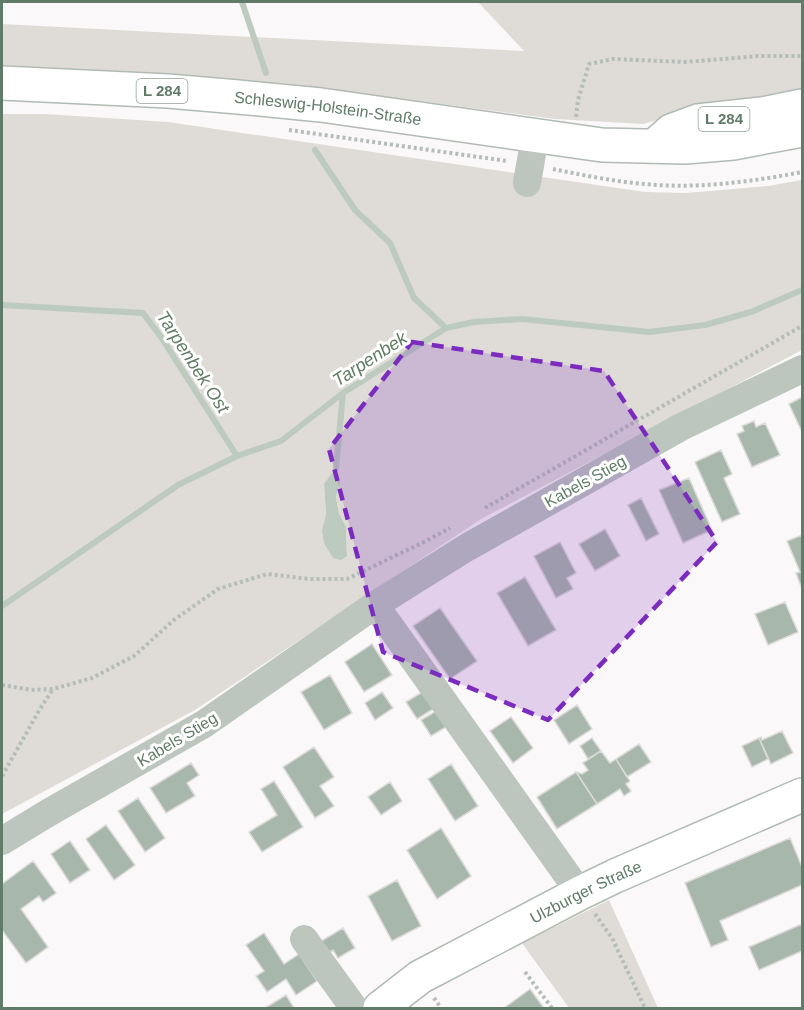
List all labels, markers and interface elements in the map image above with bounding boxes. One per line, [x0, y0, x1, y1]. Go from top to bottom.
road number: L 284 [136, 79, 188, 103]
street label: Schleswig-Holstein-Straße [233, 89, 423, 128]
road number: L 284 [698, 107, 750, 131]
water label: Tarpenbek Ost [153, 307, 234, 418]
water label: Tarpenbek [329, 327, 412, 390]
street label: Kabels Stieg [542, 452, 629, 511]
street label: Kabels Stieg [134, 709, 220, 770]
street label: Ulzburger Straße [527, 858, 644, 927]

